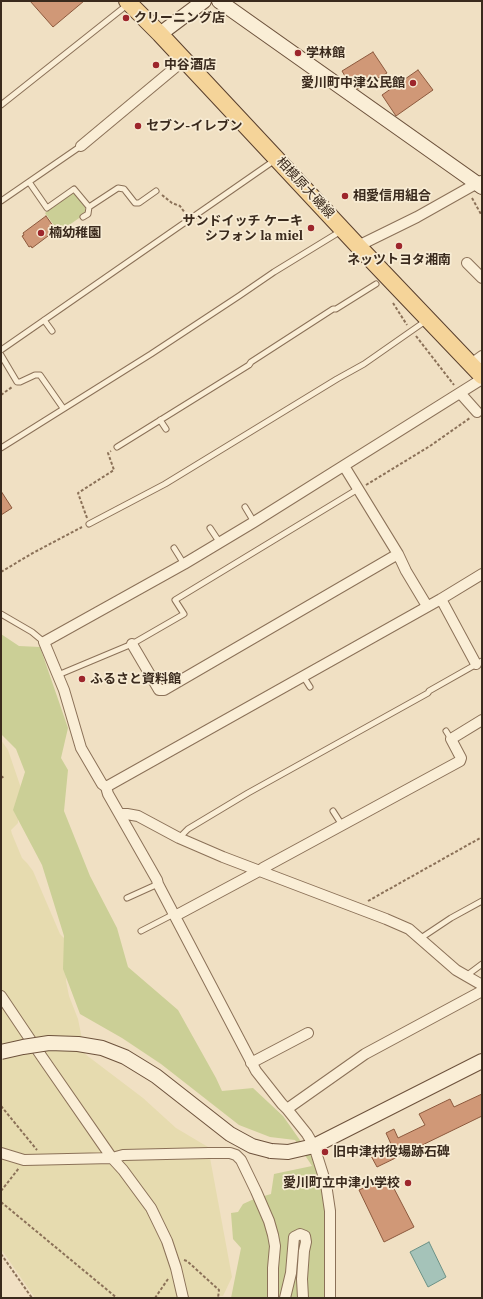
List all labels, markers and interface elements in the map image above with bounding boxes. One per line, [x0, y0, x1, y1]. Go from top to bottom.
place label: クリーニング店 [134, 10, 225, 26]
marker: クリーニング店 [121, 13, 131, 23]
place label: 学林館 [306, 45, 345, 61]
marker: 学林館 [293, 48, 303, 58]
place label: 中谷酒店 [164, 57, 216, 73]
marker: 中谷酒店 [151, 60, 161, 70]
place label: 愛川町中津公民館 [301, 75, 405, 91]
marker: 愛川町中津公民館 [408, 78, 418, 88]
place label: セブン-イレブン [146, 118, 242, 134]
marker: セブン-イレブン [133, 121, 143, 131]
street label: 相模原大磯線 [273, 154, 337, 222]
place label: 相愛信用組合 [353, 188, 431, 204]
marker: 相愛信用組合 [340, 191, 350, 201]
place label: サンドイッチ ケーキ シフォン la miel [182, 213, 303, 244]
marker: サンドイッチ ケーキ シフォン la miel [306, 223, 316, 233]
place label: 楠幼稚園 [49, 225, 101, 241]
marker: 楠幼稚園 [36, 228, 46, 238]
marker: ネッツトヨタ湘南 [394, 241, 404, 251]
place label: ネッツトヨタ湘南 [347, 252, 451, 268]
place label: ふるさと資料館 [90, 671, 181, 687]
marker: ふるさと資料館 [77, 674, 87, 684]
place label: 旧中津村役場跡石碑 [333, 1144, 450, 1160]
marker: 旧中津村役場跡石碑 [320, 1147, 330, 1157]
place label: 愛川町立中津小学校 [283, 1175, 400, 1191]
marker: 愛川町立中津小学校 [403, 1178, 413, 1188]

